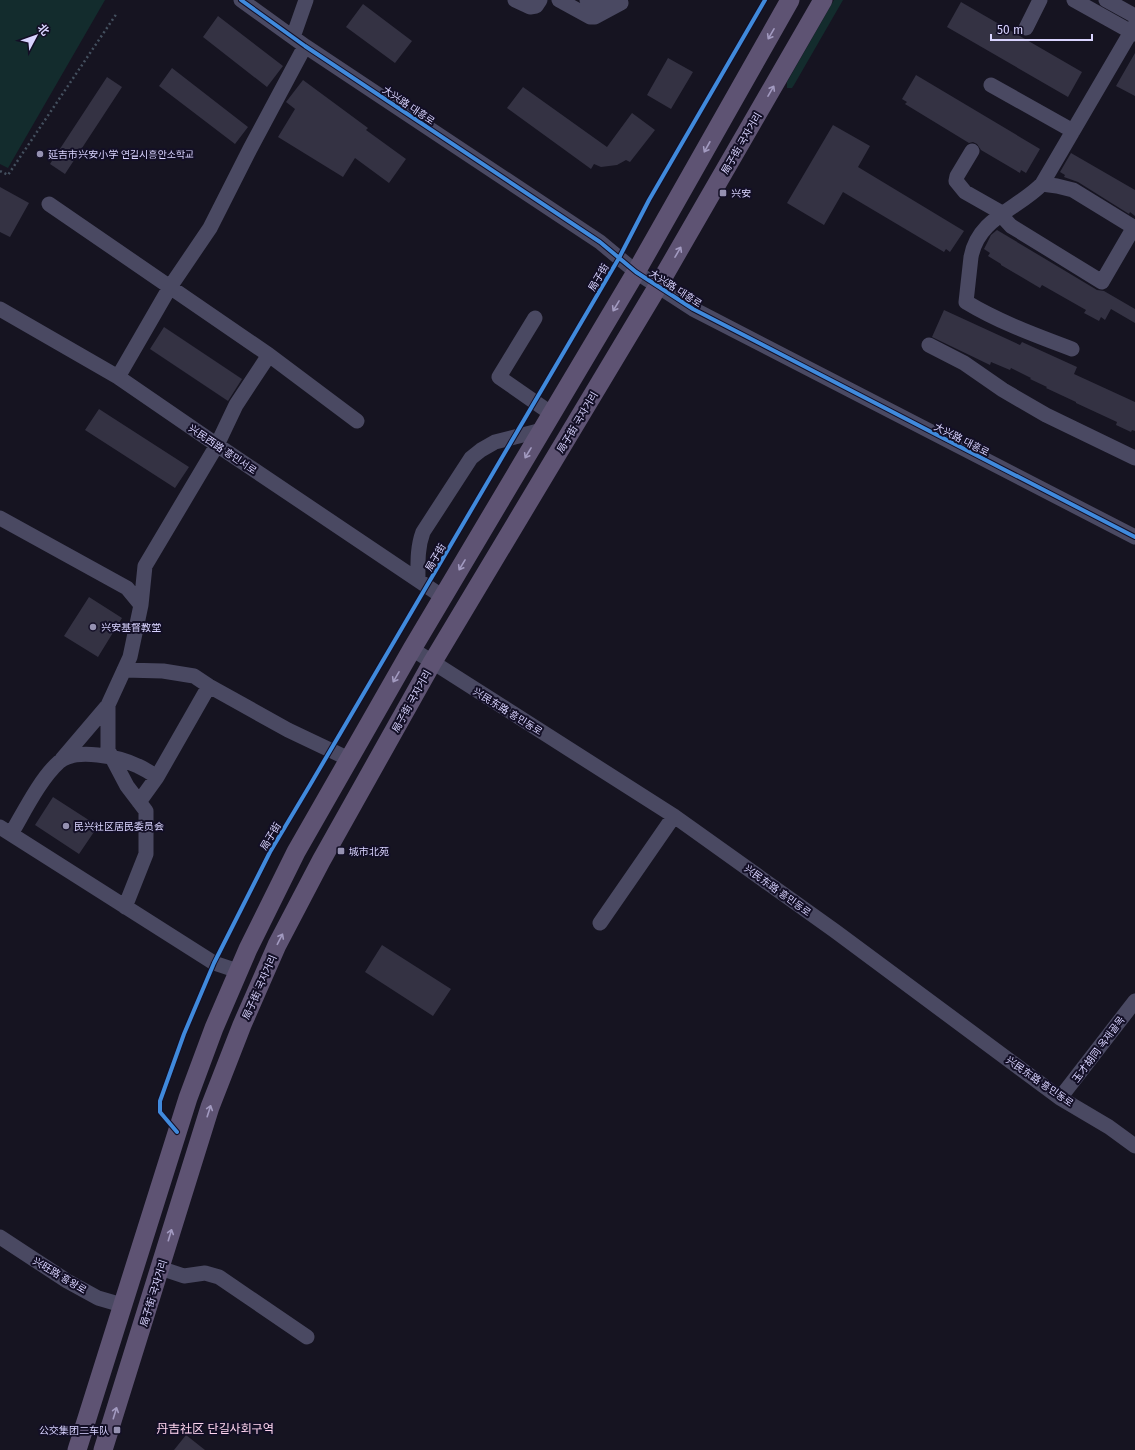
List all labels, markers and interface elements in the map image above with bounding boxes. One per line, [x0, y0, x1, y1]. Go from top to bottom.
north arrow [16, 16, 56, 56]
scale bar [991, 16, 1092, 42]
text: 北 [35, 21, 52, 38]
text: 50 m [997, 23, 1023, 37]
one-way arrow [766, 28, 774, 40]
street label: 大兴路 대흥로 [380, 84, 437, 128]
one-way arrow [767, 85, 775, 97]
street label: 局子街 국자거리 [719, 110, 764, 177]
one-way arrow [702, 141, 710, 153]
marker: 延吉市兴安小学 연길시흥안소학교 [35, 149, 45, 159]
place label: 延吉市兴安小学 연길시흥안소학교 [48, 149, 194, 161]
marker: 兴安 [718, 188, 728, 198]
place label: 兴安 [731, 188, 751, 200]
one-way arrow [674, 246, 682, 258]
street label: 局子街 [586, 262, 612, 293]
street label: 大兴路 대흥로 [647, 267, 704, 310]
one-way arrow [612, 300, 620, 312]
street label: 局子街 국자거리 [555, 390, 601, 455]
street label: 大兴路 대흥로 [932, 421, 991, 459]
street label: 兴民西路 흥민서로 [186, 423, 259, 477]
one-way arrow [524, 447, 532, 459]
street label: 局子街 [423, 542, 449, 573]
one-way arrow [457, 559, 465, 571]
marker: 兴安基督教堂 [88, 622, 98, 632]
place label: 兴安基督教堂 [101, 622, 161, 634]
street label: 局子街 국자거리 [390, 668, 434, 735]
one-way arrow [391, 671, 399, 683]
street label: 兴民东路 흥민동로 [471, 686, 544, 738]
marker: 民兴社区居民委员会 [61, 821, 71, 831]
place label: 民兴社区居民委员会 [74, 821, 164, 833]
street label: 局子街 [258, 821, 284, 852]
marker: 城市北苑 [336, 846, 346, 856]
place label: 城市北苑 [349, 846, 389, 858]
street label: 兴民东路 흥민동로 [742, 863, 813, 919]
one-way arrow [277, 934, 284, 946]
street label: 局子街 국자거리 [240, 953, 280, 1022]
street label: 玉才胡同 옥재골목 [1070, 1014, 1127, 1085]
street label: 兴民东路 흥민동로 [1003, 1054, 1075, 1110]
one-way arrow [206, 1106, 214, 1118]
one-way arrow [167, 1229, 174, 1242]
street label: 兴旺路 흥왕로 [31, 1255, 88, 1297]
street label: 局子街 국자거리 [138, 1258, 170, 1328]
one-way arrow [112, 1406, 119, 1419]
district label: 丹吉社区 단길사회구역 [156, 1422, 274, 1436]
place label: 公交集团二车队 [39, 1425, 109, 1437]
marker: 公交集团二车队 [112, 1425, 122, 1435]

